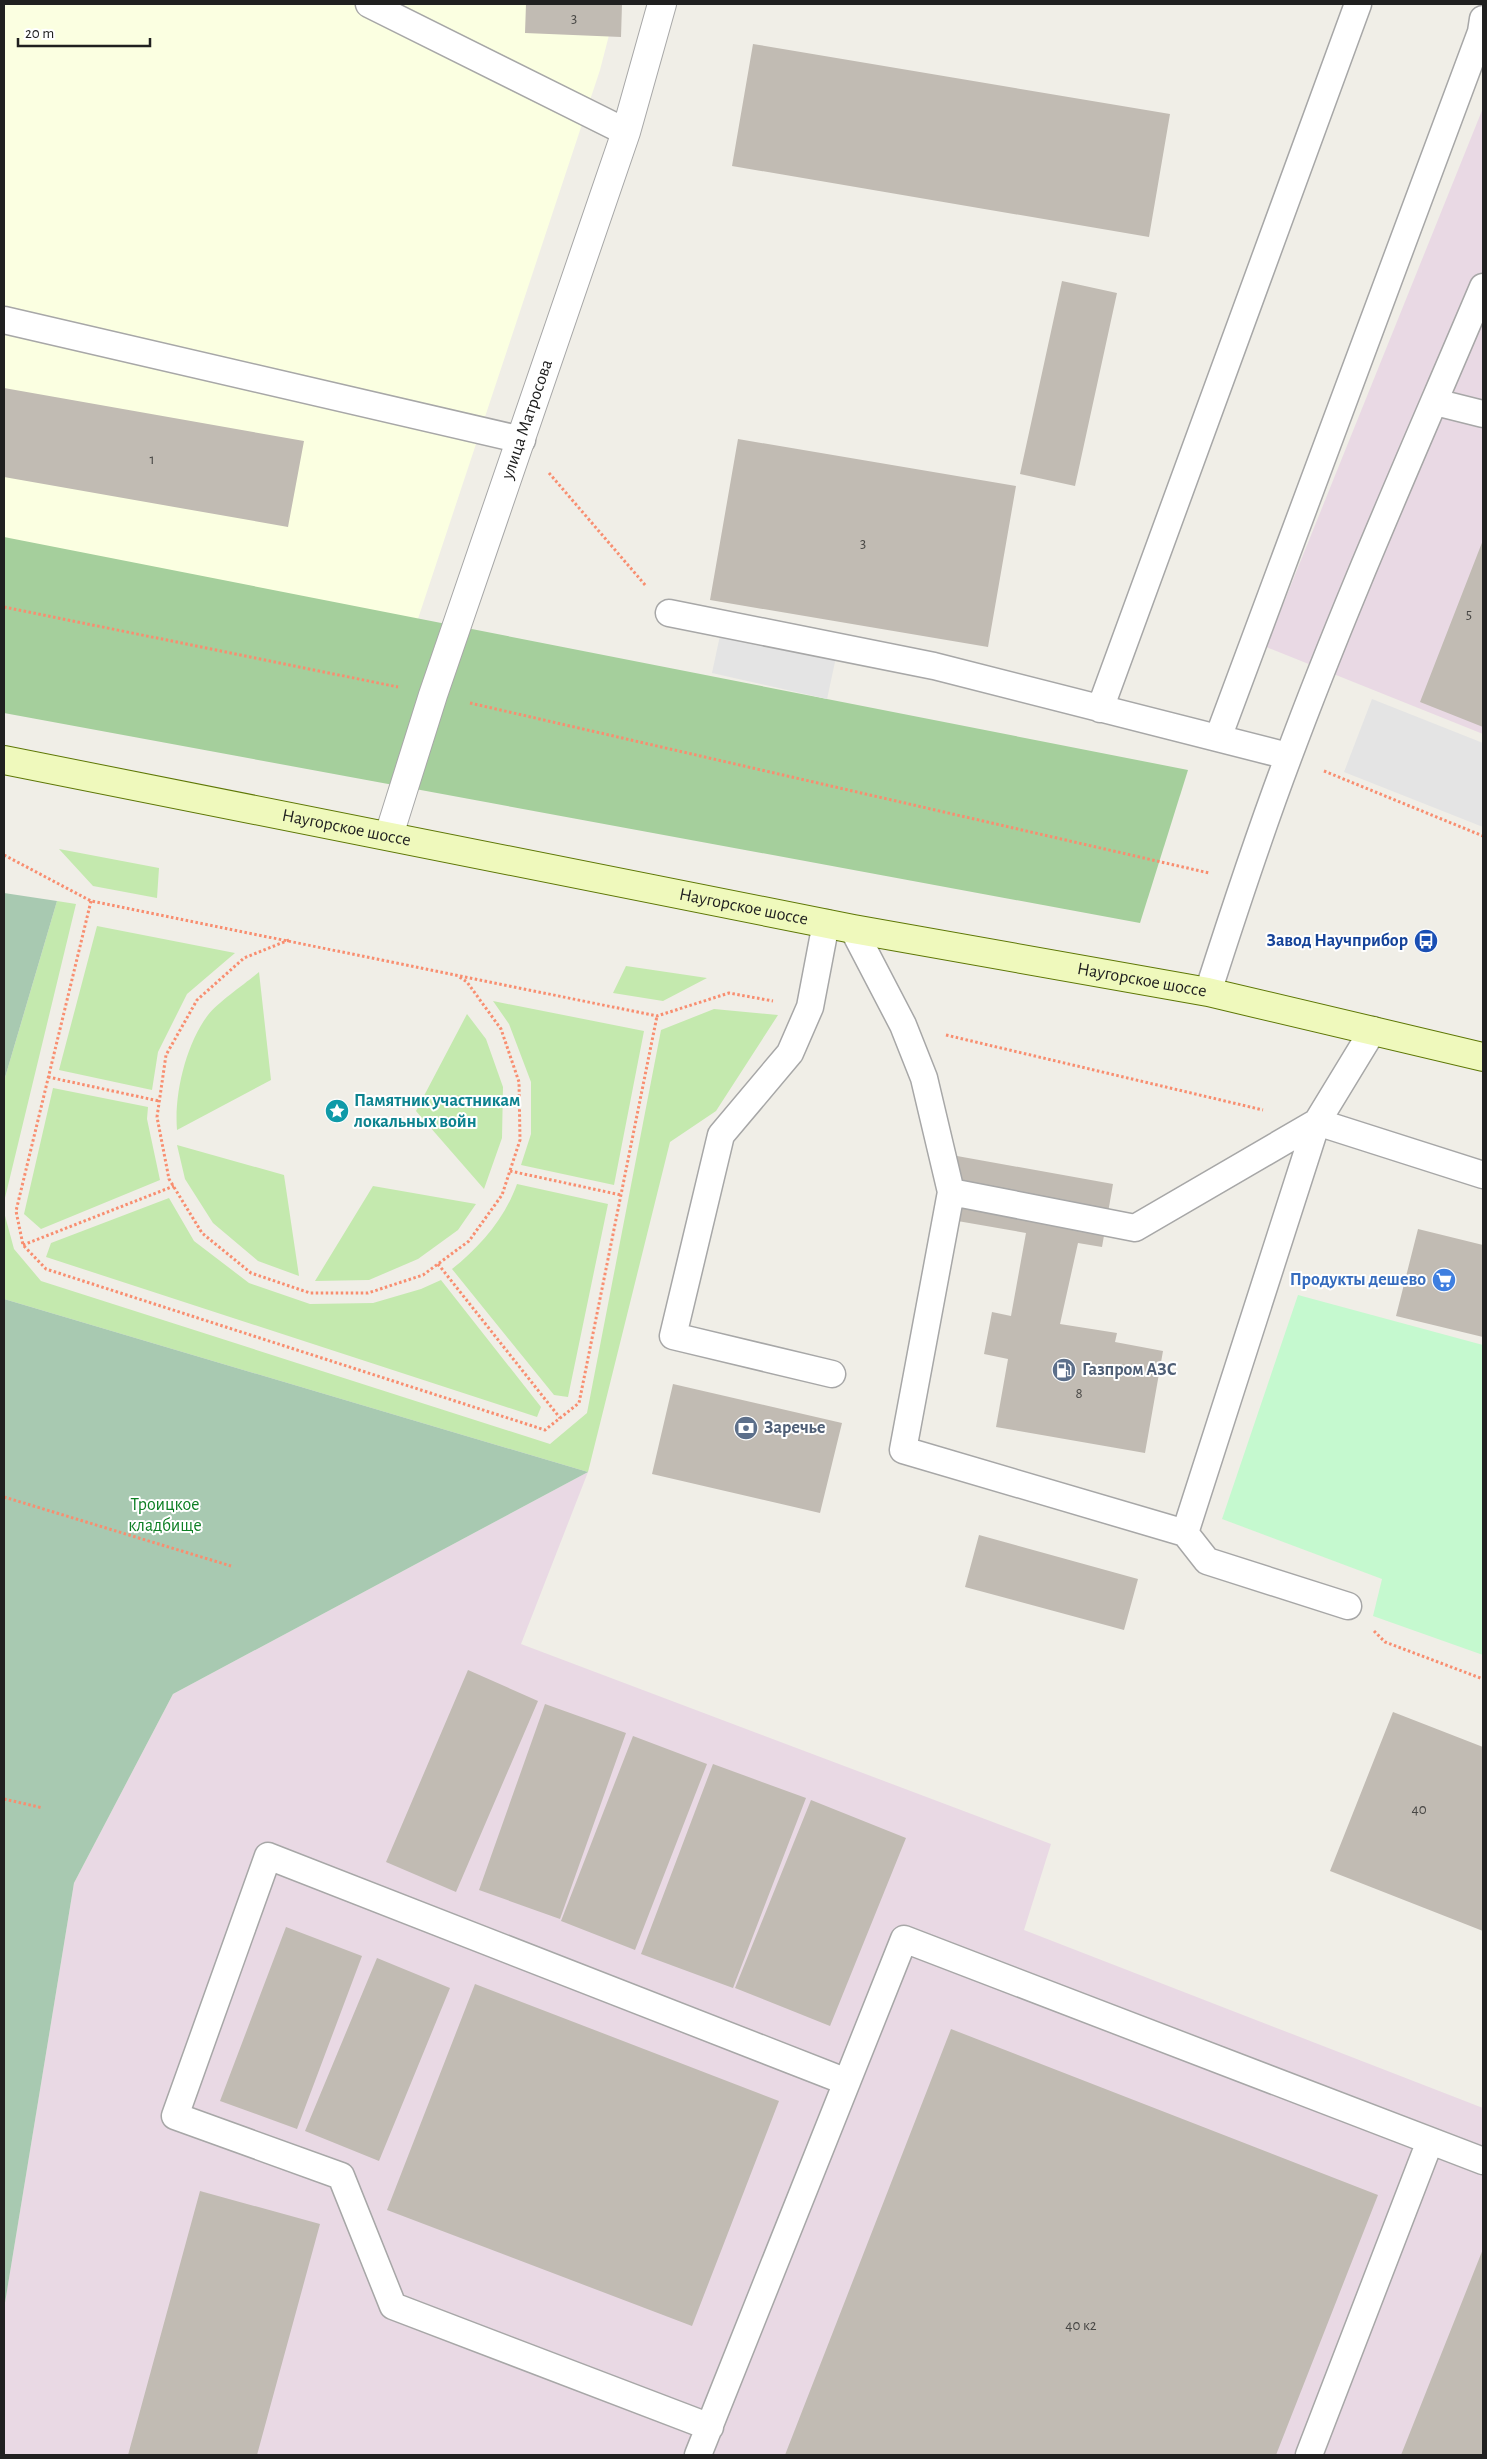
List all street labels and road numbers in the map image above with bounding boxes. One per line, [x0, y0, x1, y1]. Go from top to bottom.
street label: улица Матросова [498, 357, 556, 483]
street label: Наугорское шоссе [280, 806, 412, 850]
street label: Наугорское шоссе [677, 886, 810, 929]
street label: Наугорское шоссе [1076, 960, 1208, 1001]

